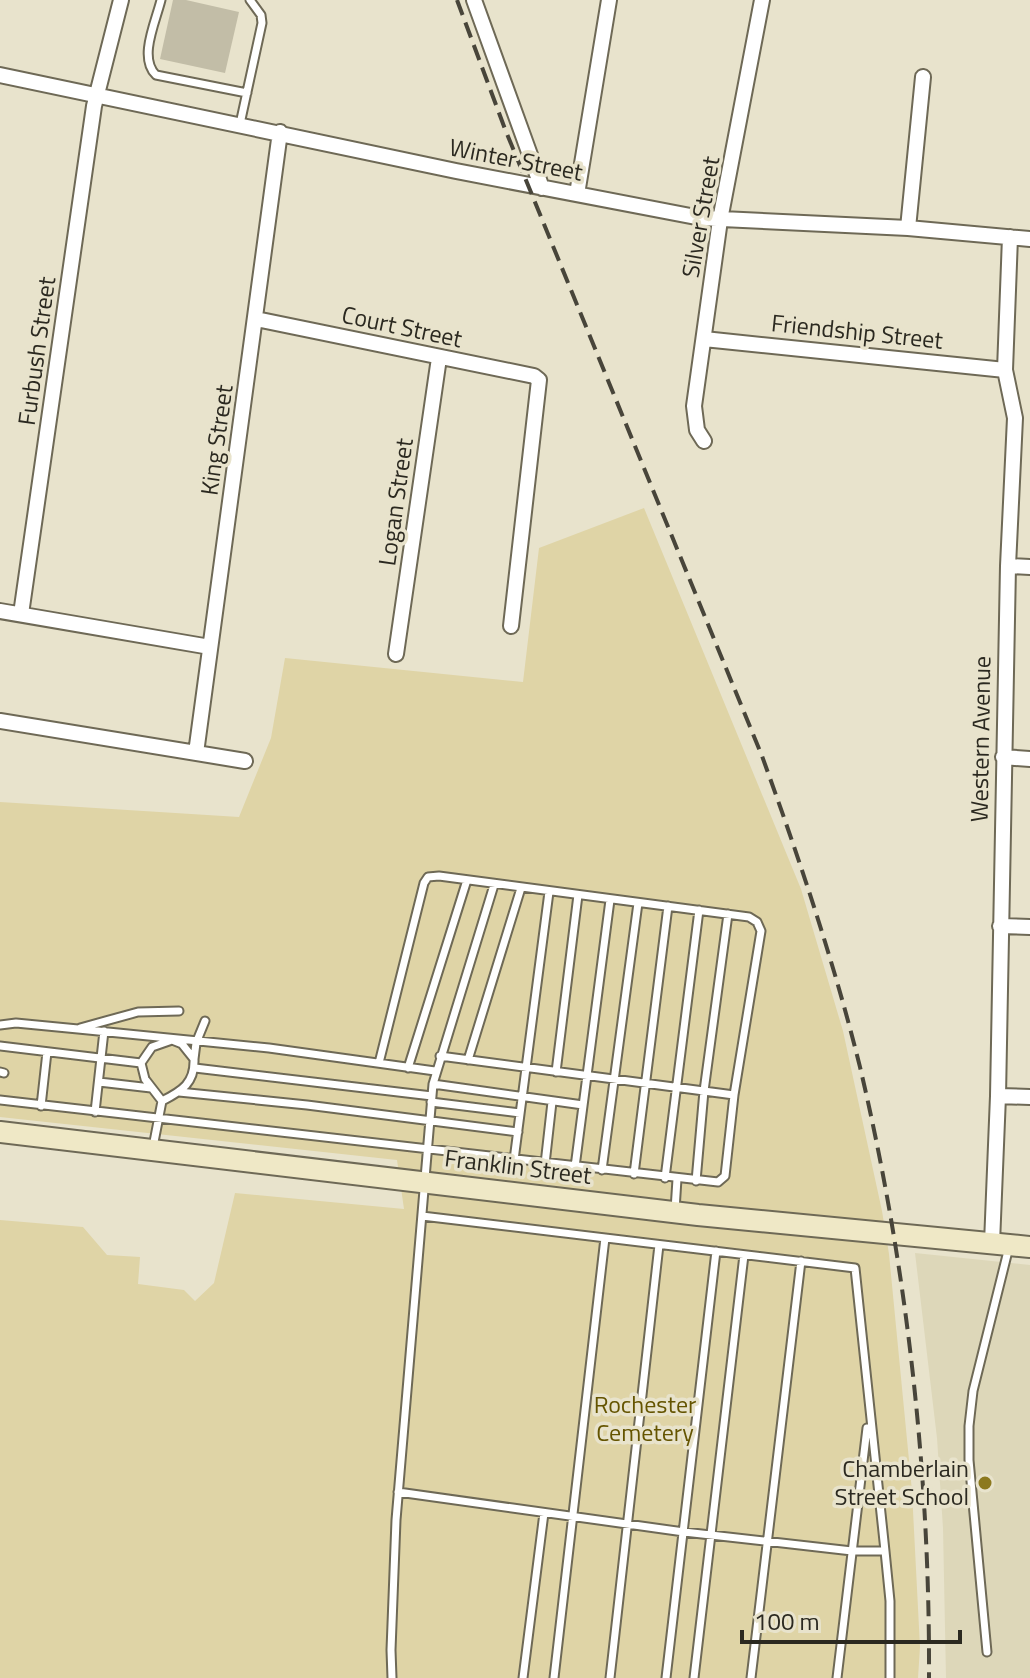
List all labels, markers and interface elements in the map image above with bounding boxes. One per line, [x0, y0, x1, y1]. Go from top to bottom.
street label: Winter Street [446, 128, 587, 190]
street label: Silver Street [672, 153, 728, 280]
street label: Furbush Street [8, 274, 64, 428]
street label: Court Street [339, 296, 466, 356]
street label: Friendship Street [769, 304, 945, 358]
street label: King Street [190, 382, 242, 497]
street label: Logan Street [368, 435, 422, 568]
street label: Western Avenue [961, 656, 999, 822]
street label: Franklin Street [443, 1139, 594, 1193]
park label: Rochester Cemetery [594, 1386, 696, 1450]
place label: Chamberlain Street School [835, 1450, 969, 1514]
marker: Chamberlain Street School [976, 1474, 994, 1492]
scale bar [742, 1594, 960, 1644]
text: 100 m [754, 1603, 820, 1639]

